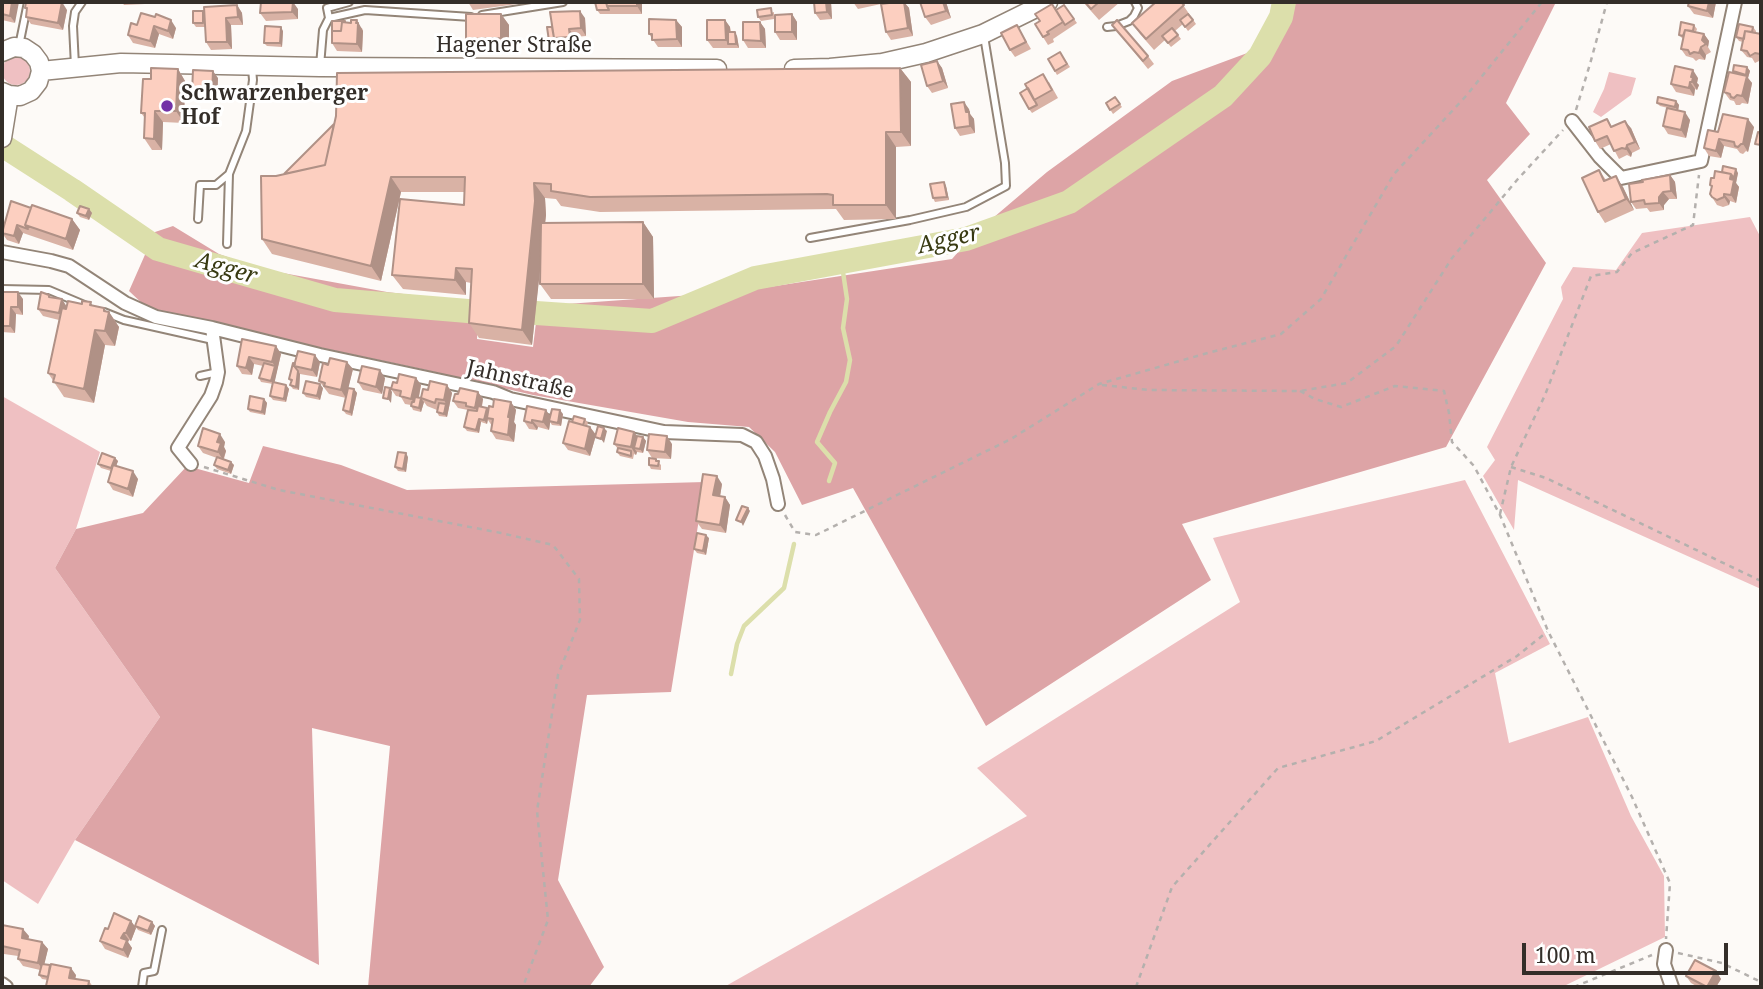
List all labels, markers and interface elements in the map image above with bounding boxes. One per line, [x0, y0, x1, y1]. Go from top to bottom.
street label: Hagener Straße [436, 33, 592, 59]
place label: Schwarzenberger Hof [181, 81, 368, 131]
marker: Schwarzenberger Hof [159, 98, 175, 114]
water label: Agger [915, 219, 983, 261]
water label: Agger [192, 247, 260, 291]
street label: Jahnstraße [464, 355, 576, 405]
scale bar [1525, 930, 1732, 974]
text: 100 m [1535, 941, 1596, 969]

